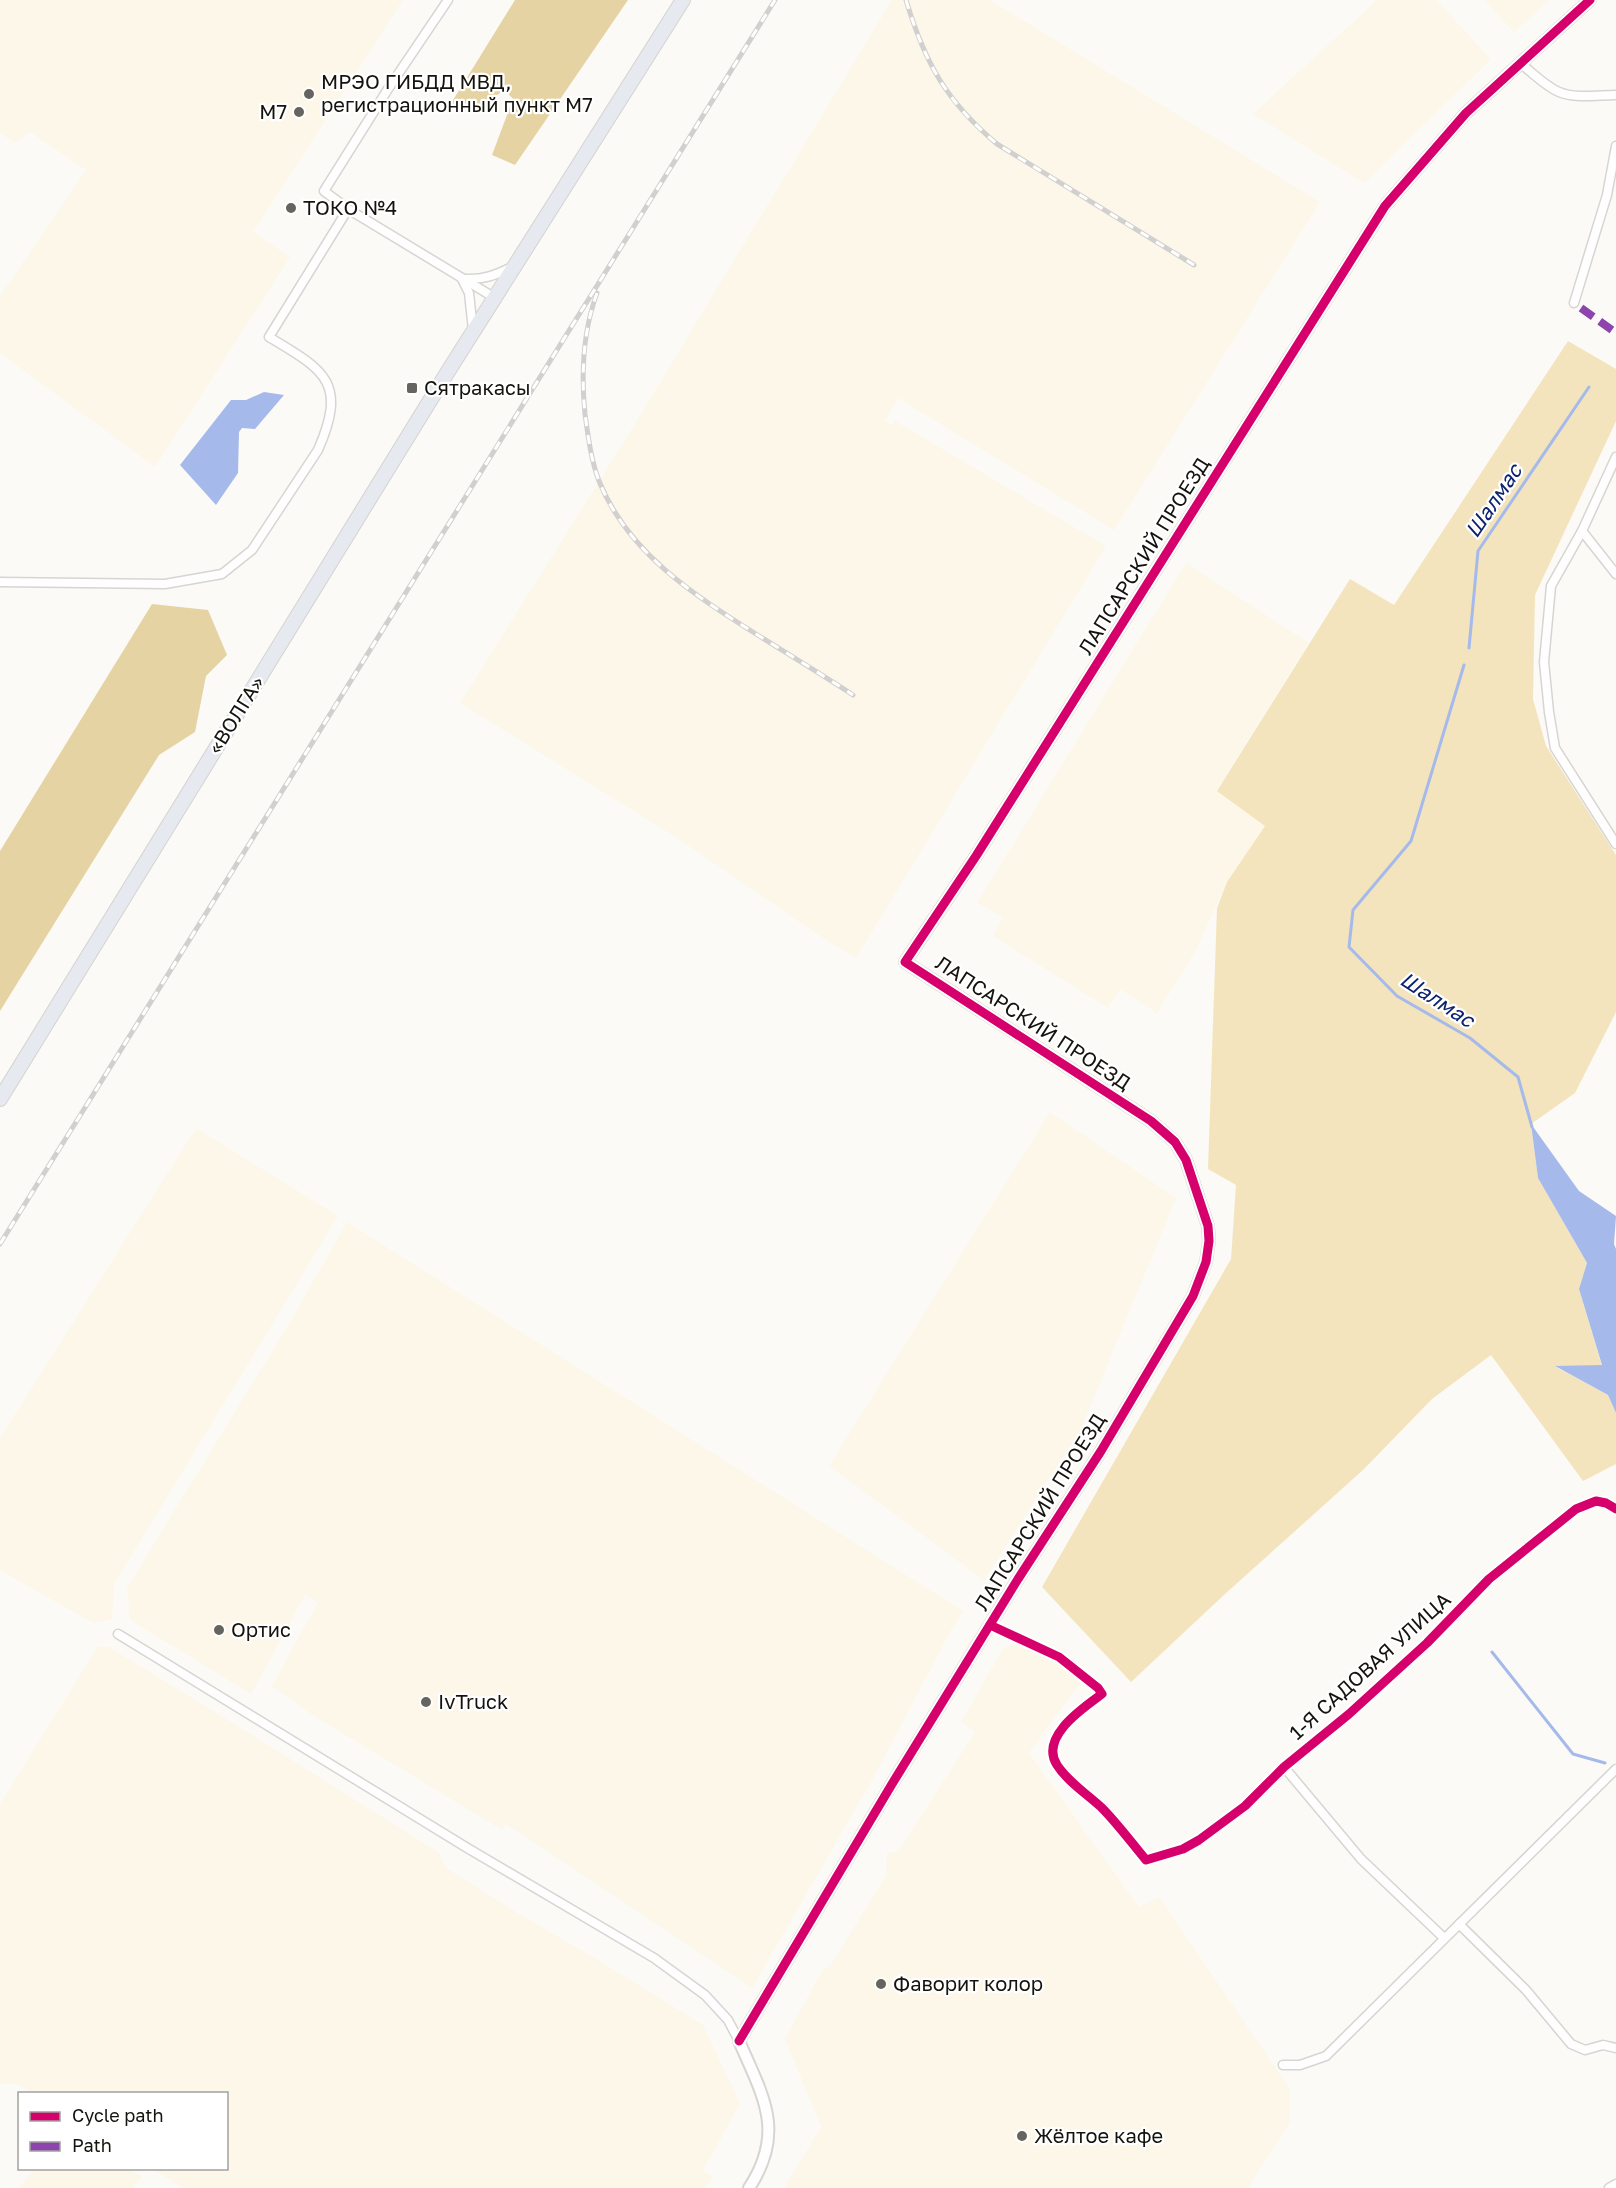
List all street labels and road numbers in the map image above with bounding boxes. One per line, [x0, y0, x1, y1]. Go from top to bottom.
street label: ЛАПСАРСКИЙ ПРОЕЗД [1073, 453, 1214, 658]
street label: «ВОЛГА» [202, 671, 268, 758]
street label: ЛАПСАРСКИЙ ПРОЕЗД [931, 950, 1136, 1094]
street label: ЛАПСАРСКИЙ ПРОЕЗД [969, 1409, 1110, 1614]
street label: 1-Я САДОВАЯ УЛИЦА [1284, 1587, 1455, 1744]

